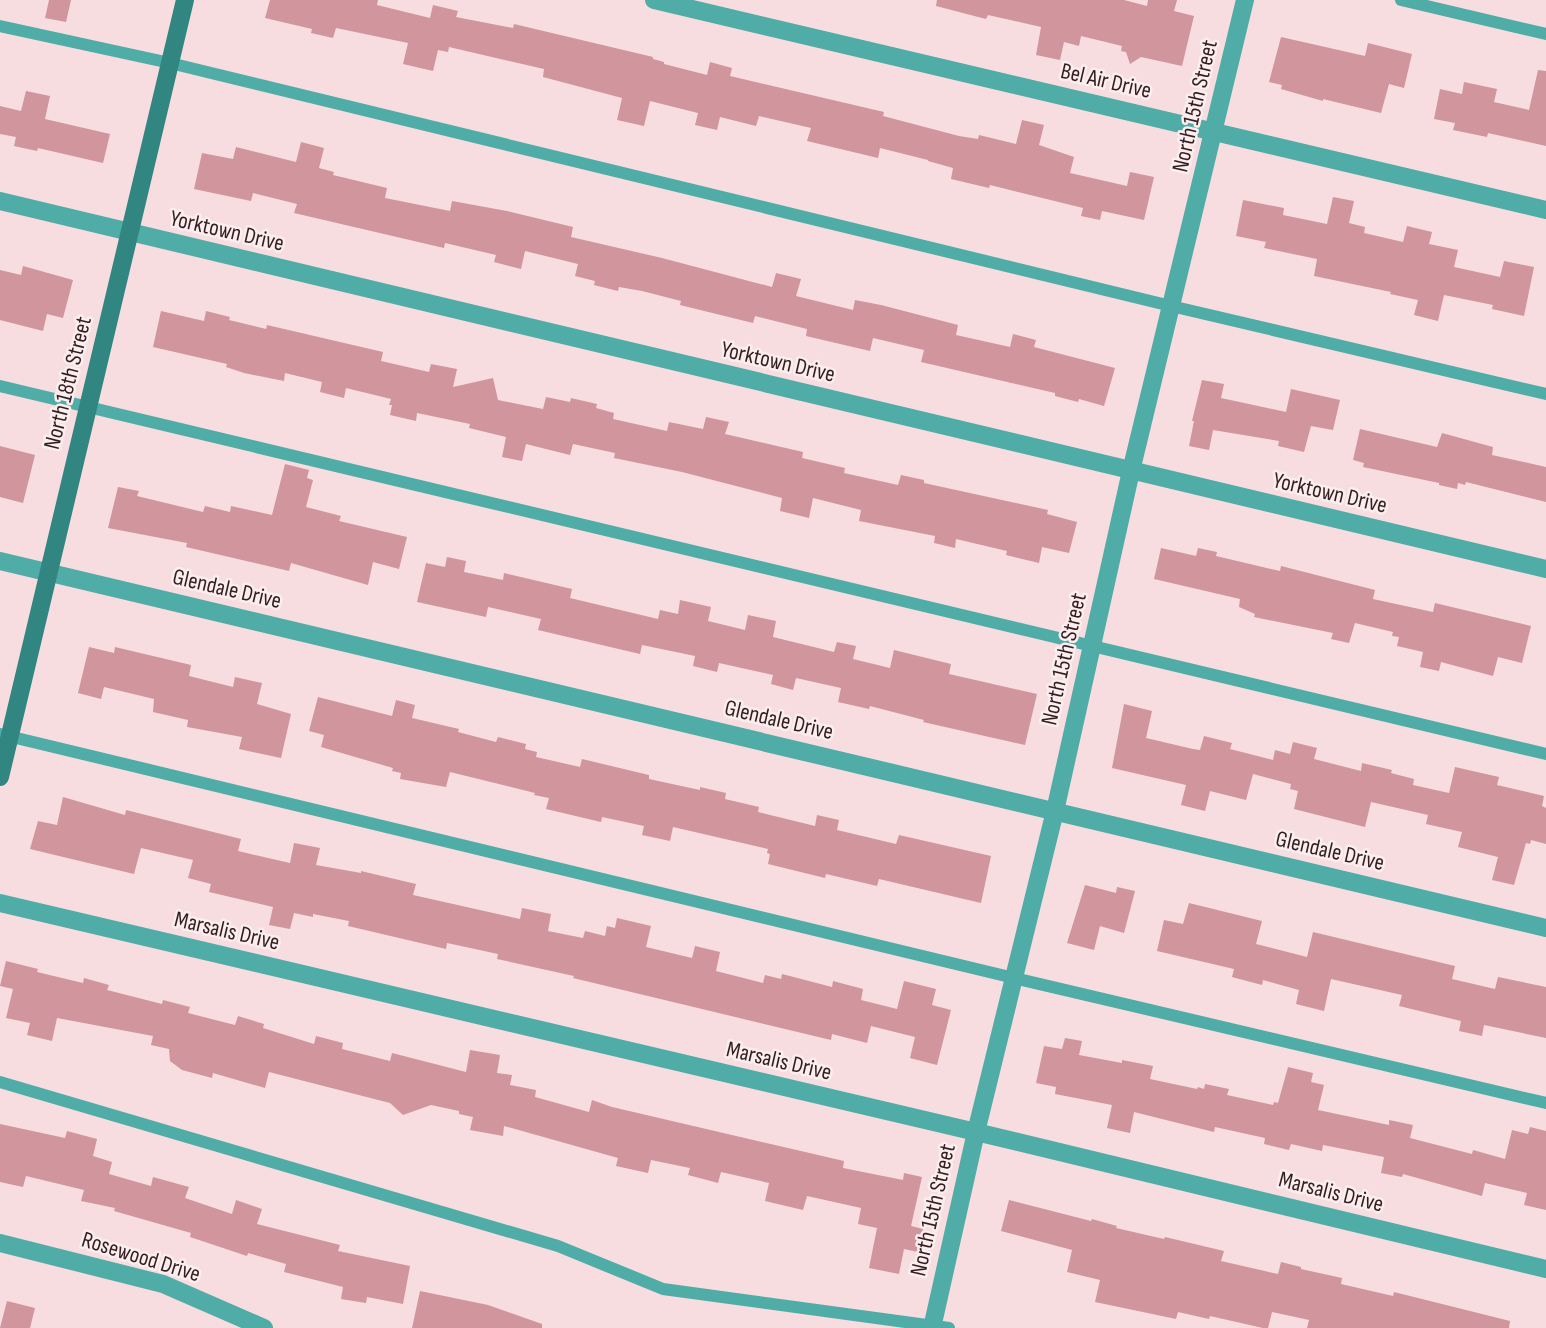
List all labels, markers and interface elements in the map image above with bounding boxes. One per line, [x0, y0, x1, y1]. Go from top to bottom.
street label: North 15th Street [1166, 37, 1224, 175]
street label: Bel Air Drive [1058, 57, 1154, 105]
street label: Yorktown Drive [167, 204, 287, 258]
street label: North 18th Street [38, 314, 98, 452]
street label: Yorktown Drive [718, 335, 838, 389]
street label: Yorktown Drive [1270, 466, 1390, 520]
street label: Glendale Drive [170, 563, 284, 615]
street label: North 15th Street [1035, 590, 1093, 728]
street label: Glendale Drive [722, 694, 836, 746]
street label: Glendale Drive [1273, 825, 1387, 877]
street label: Marsalis Drive [172, 905, 282, 957]
street label: Marsalis Drive [724, 1035, 834, 1087]
street label: North 15th Street [904, 1141, 962, 1279]
street label: Marsalis Drive [1276, 1165, 1386, 1219]
street label: Rosewood Drive [78, 1226, 204, 1288]

